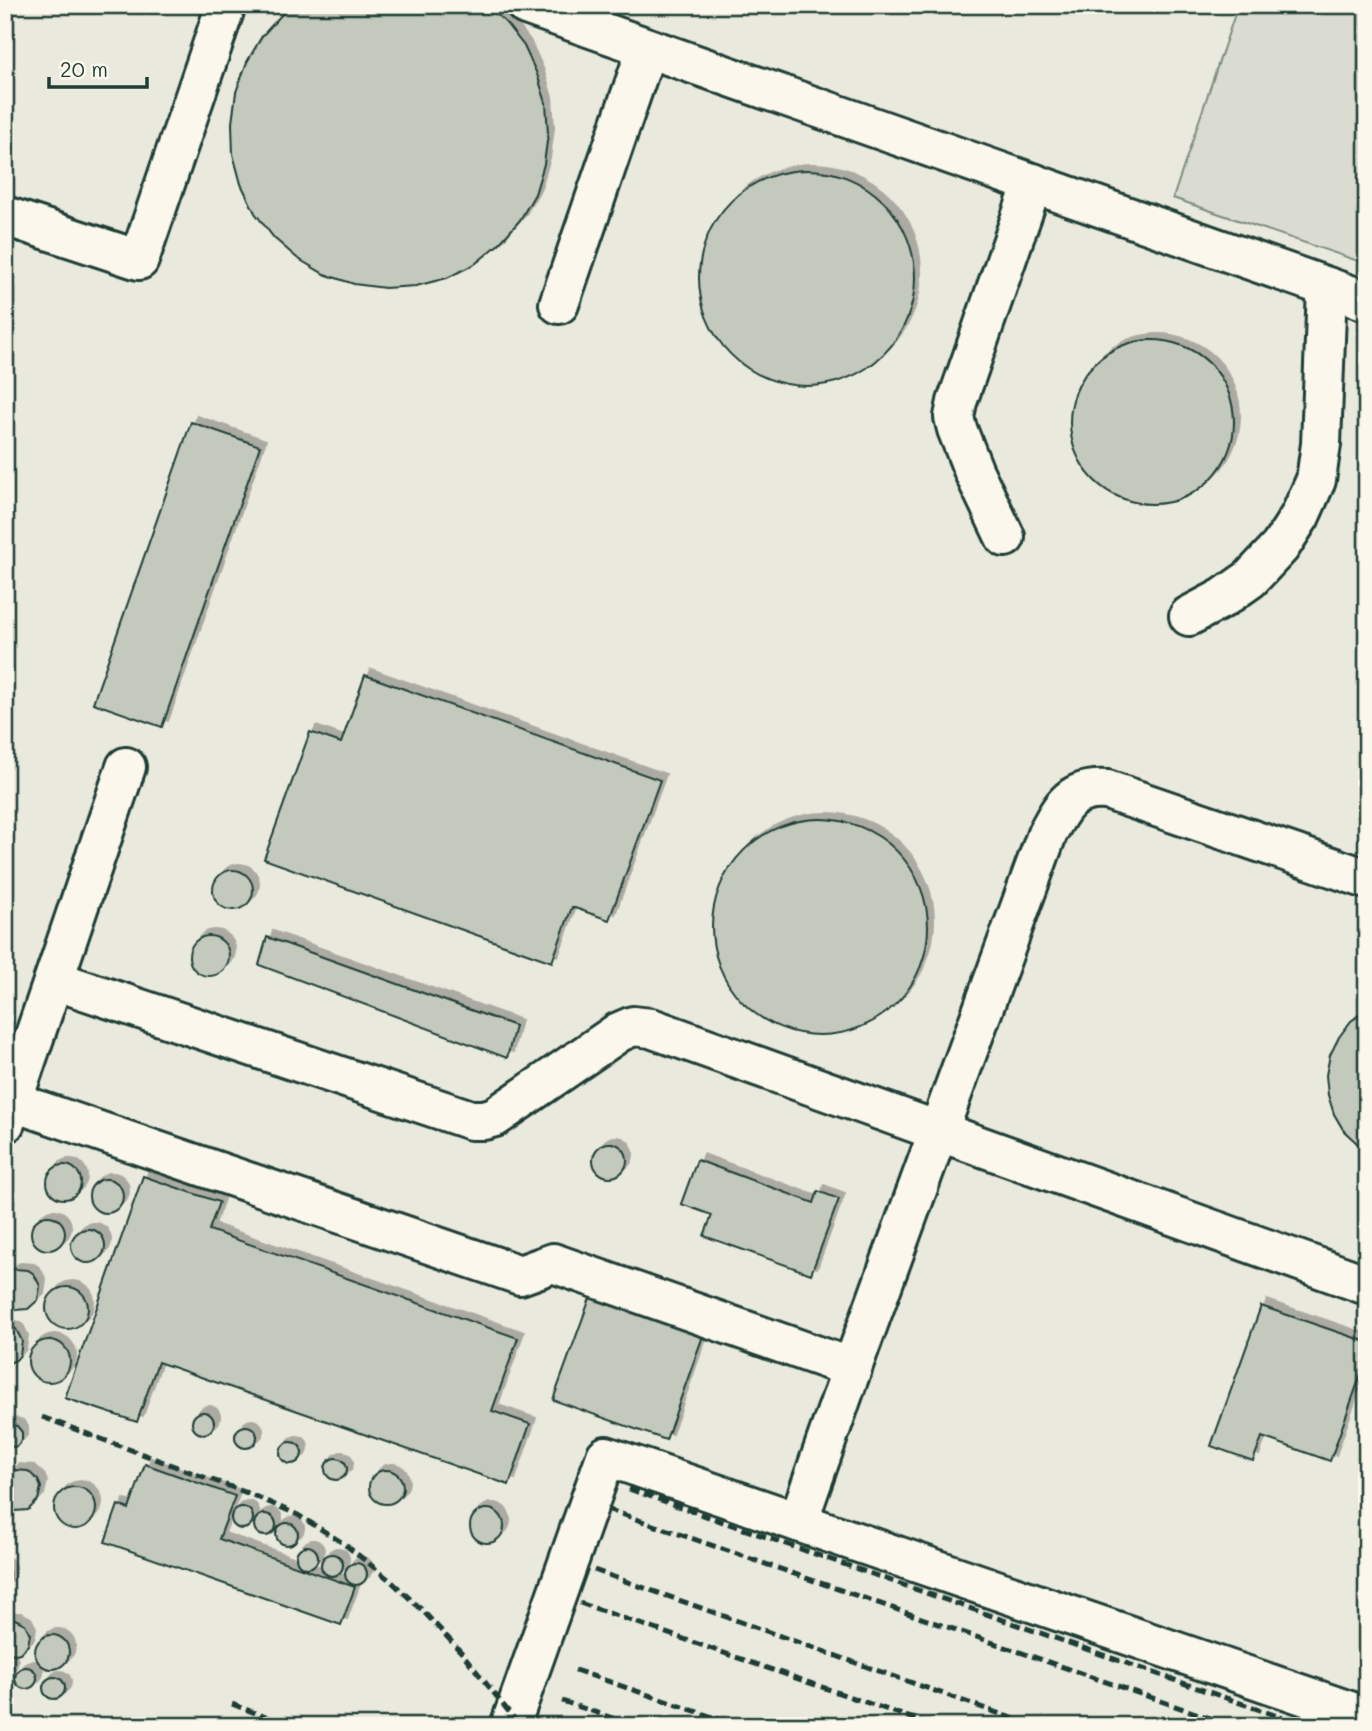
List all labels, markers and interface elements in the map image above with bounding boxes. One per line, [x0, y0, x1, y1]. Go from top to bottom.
scale bar [49, 46, 147, 90]
text: 20 m [60, 55, 108, 82]

